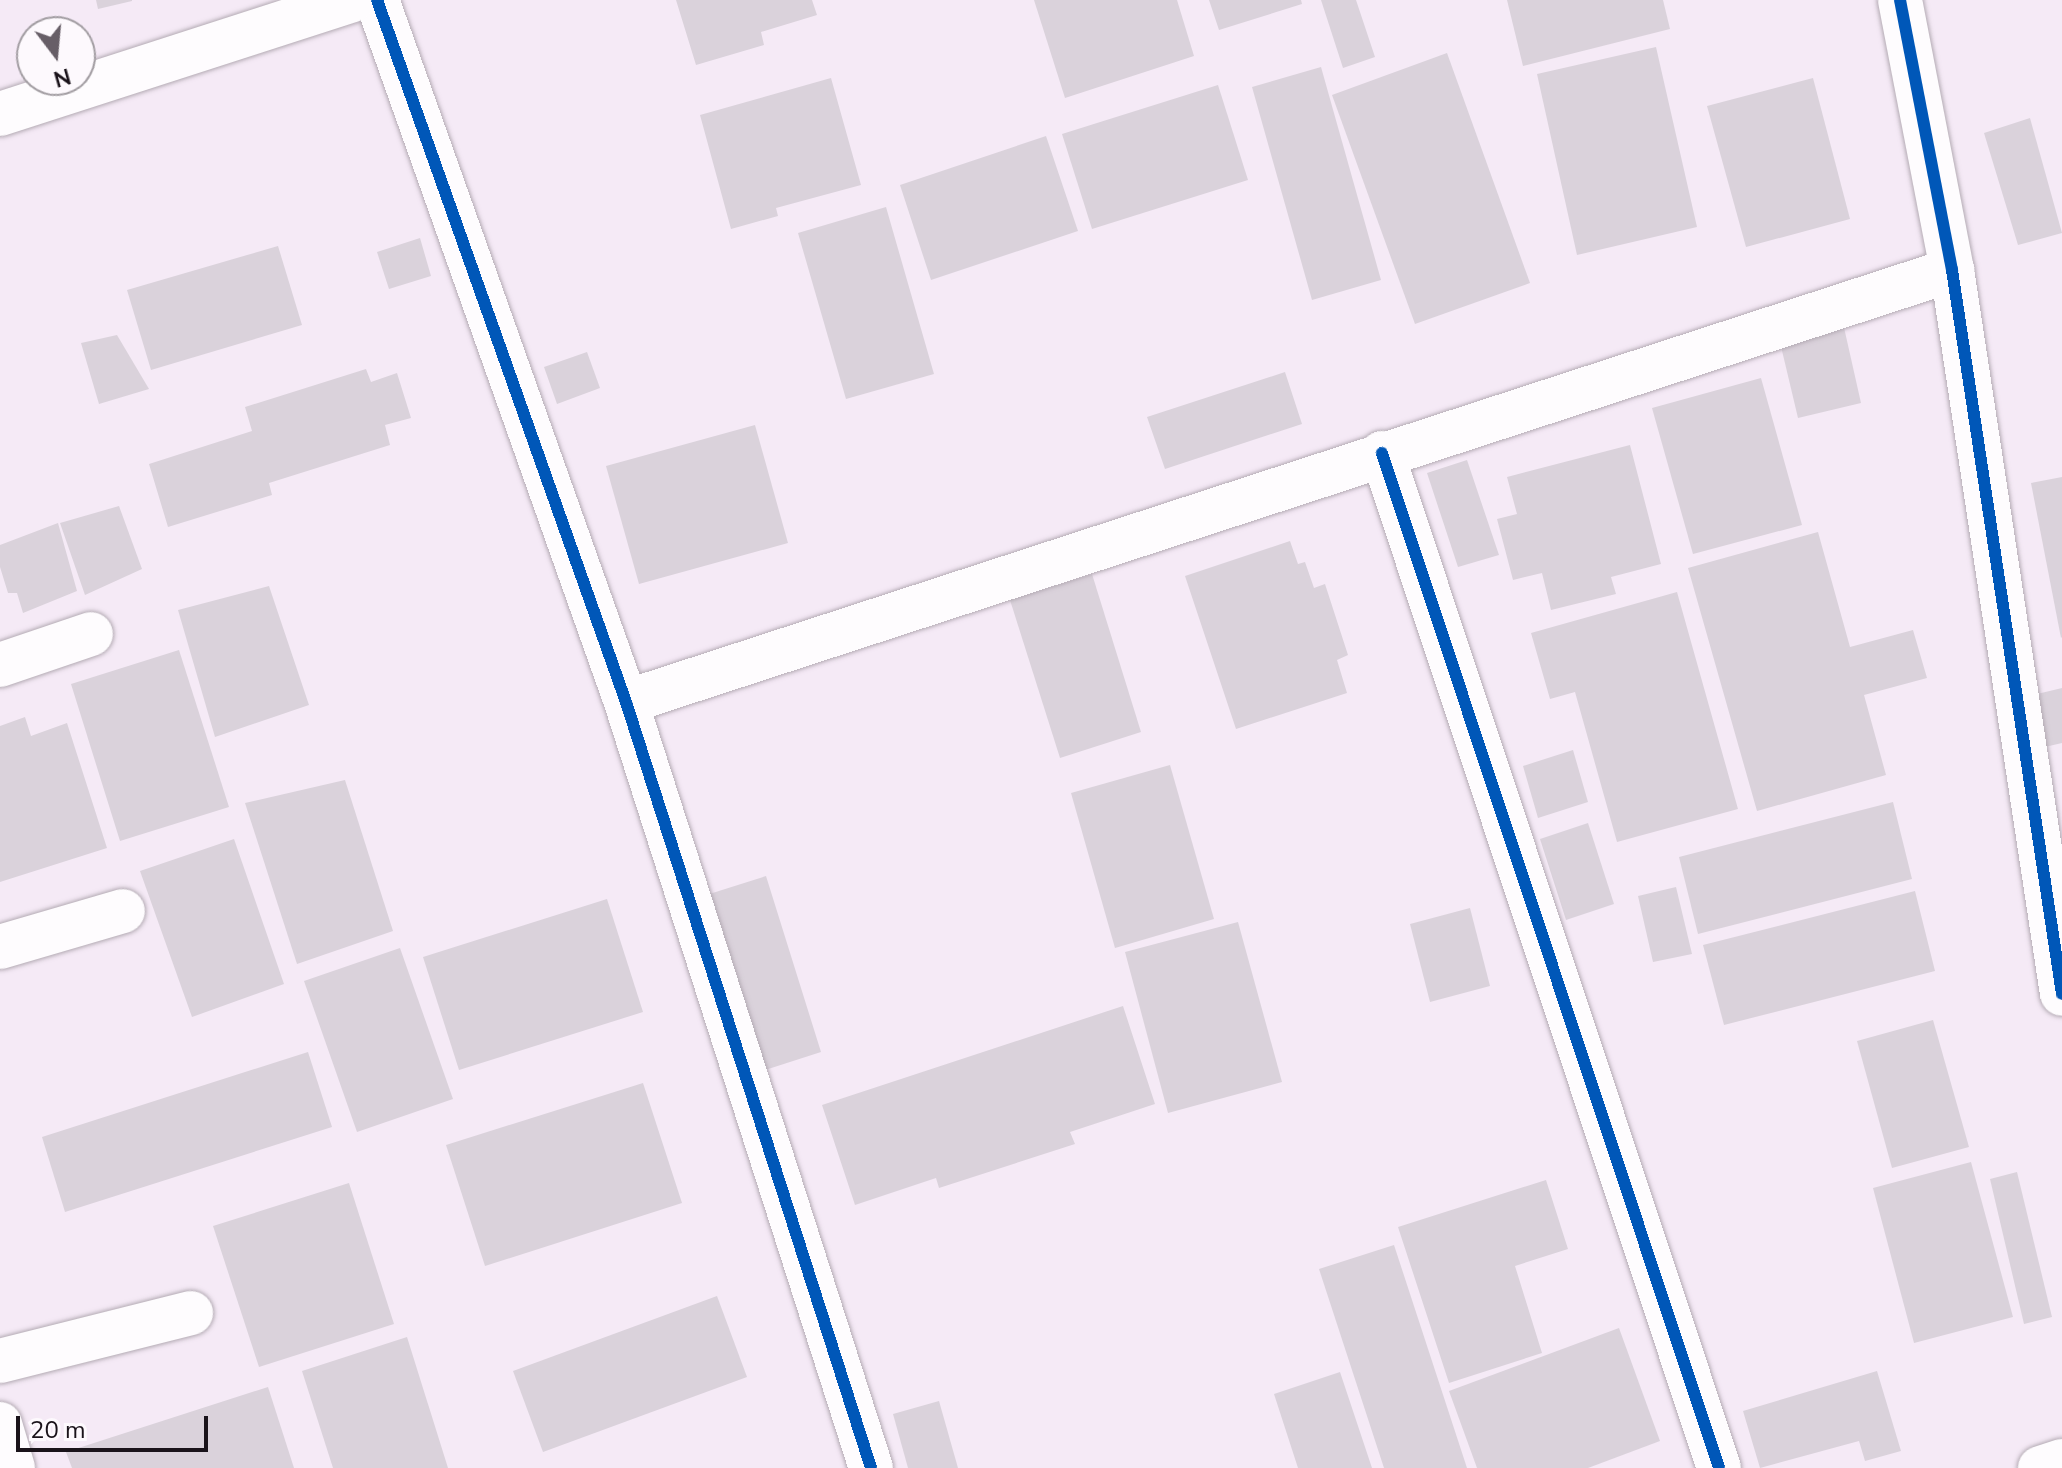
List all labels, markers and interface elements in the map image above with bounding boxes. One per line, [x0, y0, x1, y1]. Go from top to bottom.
north arrow [16, 16, 96, 96]
text: N [50, 60, 74, 94]
scale bar [20, 1400, 212, 1450]
text: 20 m [30, 1414, 86, 1446]

